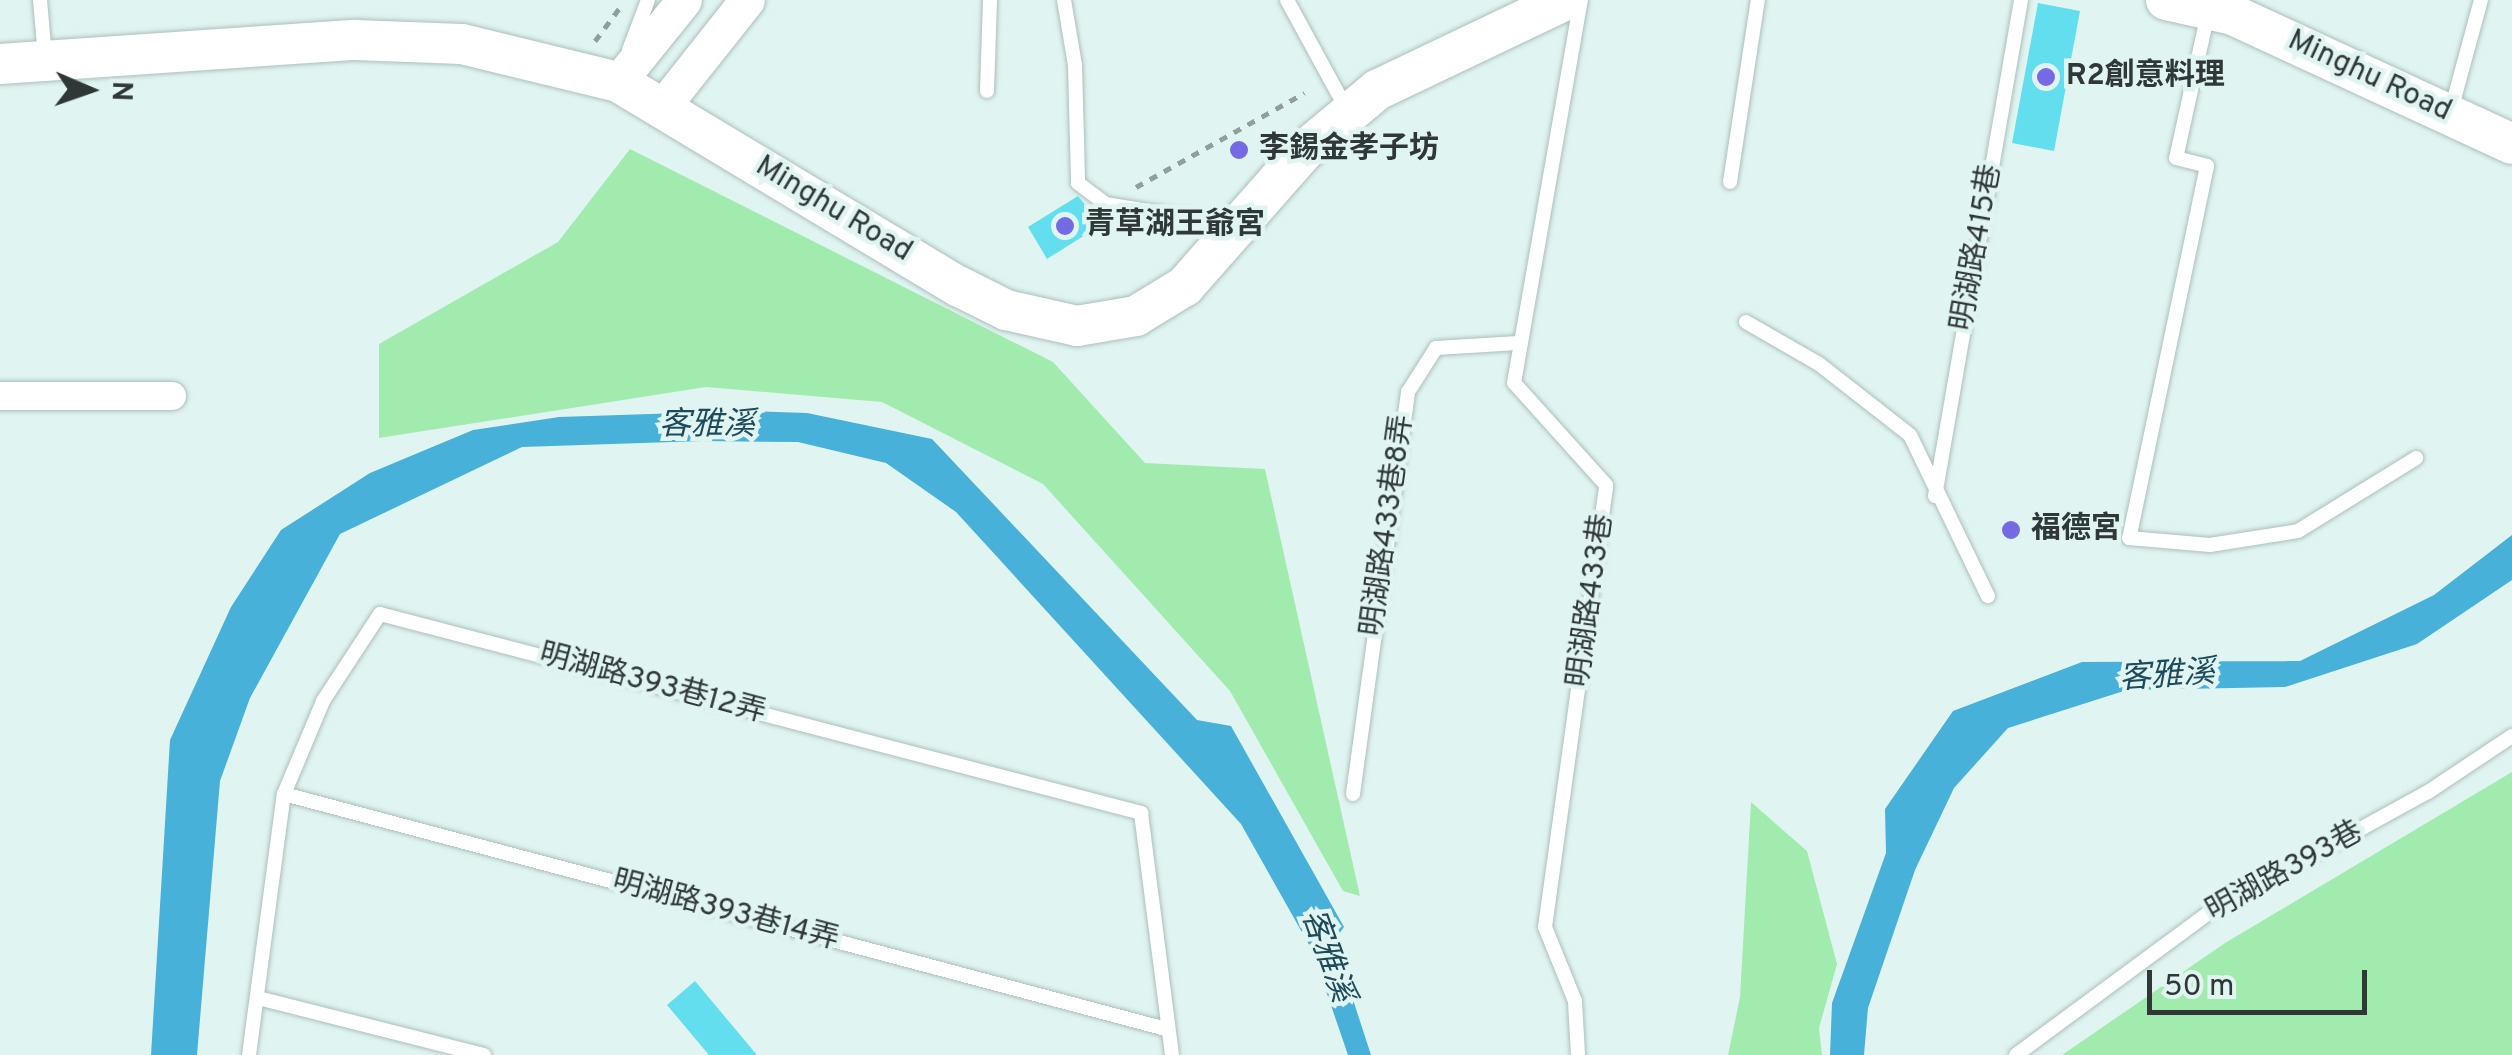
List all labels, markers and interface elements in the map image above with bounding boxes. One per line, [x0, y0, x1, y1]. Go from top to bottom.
street label: Minghu Road [2282, 23, 2456, 131]
north arrow [40, 40, 140, 140]
place label: R2創意料理 [2066, 59, 2225, 95]
marker: R2創意料理 [2035, 66, 2057, 88]
text: N [102, 80, 138, 102]
place label: 李錫金孝子坊 [1259, 132, 1439, 168]
marker: 李錫金孝子坊 [1228, 139, 1250, 161]
street label: Minghu Road [748, 149, 918, 271]
street label: 明湖路415巷 [1946, 162, 2010, 334]
place label: 青草湖王爺宮 [1085, 208, 1265, 244]
marker: 青草湖王爺宮 [1054, 215, 1076, 237]
water label: 客雅溪 [659, 407, 755, 445]
street label: 明湖路433巷8弄 [1356, 413, 1422, 639]
street label: 明湖路433巷 [1562, 512, 1622, 690]
place label: 福德宮 [2031, 512, 2121, 548]
marker: 福德宮 [2000, 519, 2022, 541]
street label: 明湖路393巷12弄 [535, 637, 769, 733]
water label: 客雅溪 [2118, 654, 2216, 700]
street label: 明湖路393巷 [2200, 815, 2370, 931]
street label: 明湖路393巷14弄 [608, 865, 842, 959]
water label: 客雅溪 [1292, 904, 1360, 1008]
scale bar [2152, 950, 2372, 1012]
text: 50 m [2164, 969, 2234, 1006]

